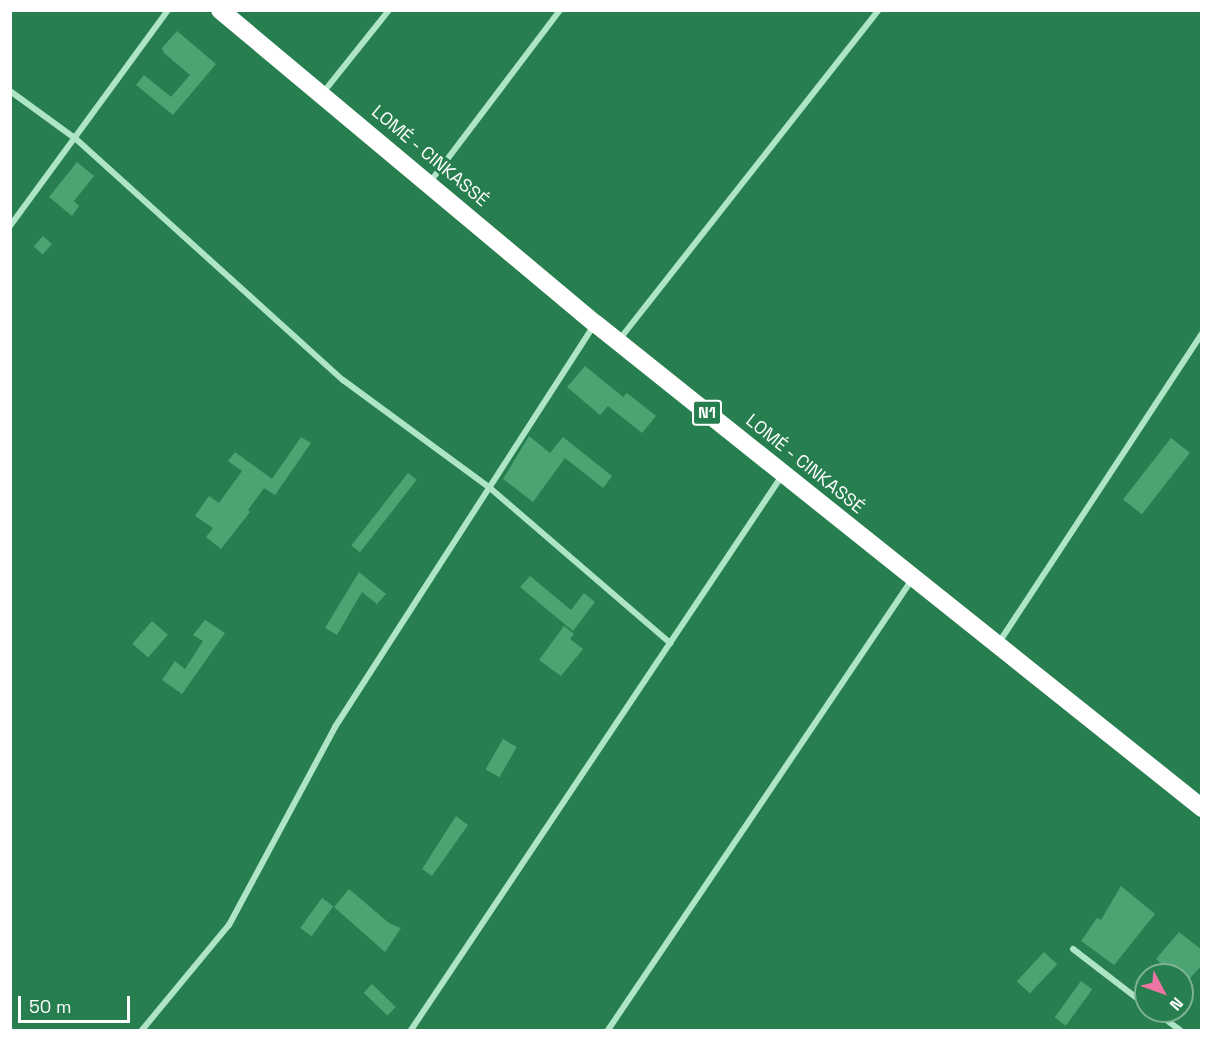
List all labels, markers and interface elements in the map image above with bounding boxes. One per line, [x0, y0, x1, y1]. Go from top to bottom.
street label: LOMÉ - CINKASSÉ [367, 100, 493, 212]
road number: N1 [692, 400, 722, 426]
street label: LOMÉ - CINKASSÉ [741, 409, 869, 519]
north arrow [1134, 963, 1194, 1023]
scale bar [21, 984, 134, 1022]
text: N [1165, 993, 1188, 1015]
text: 50 m [29, 995, 71, 1018]

